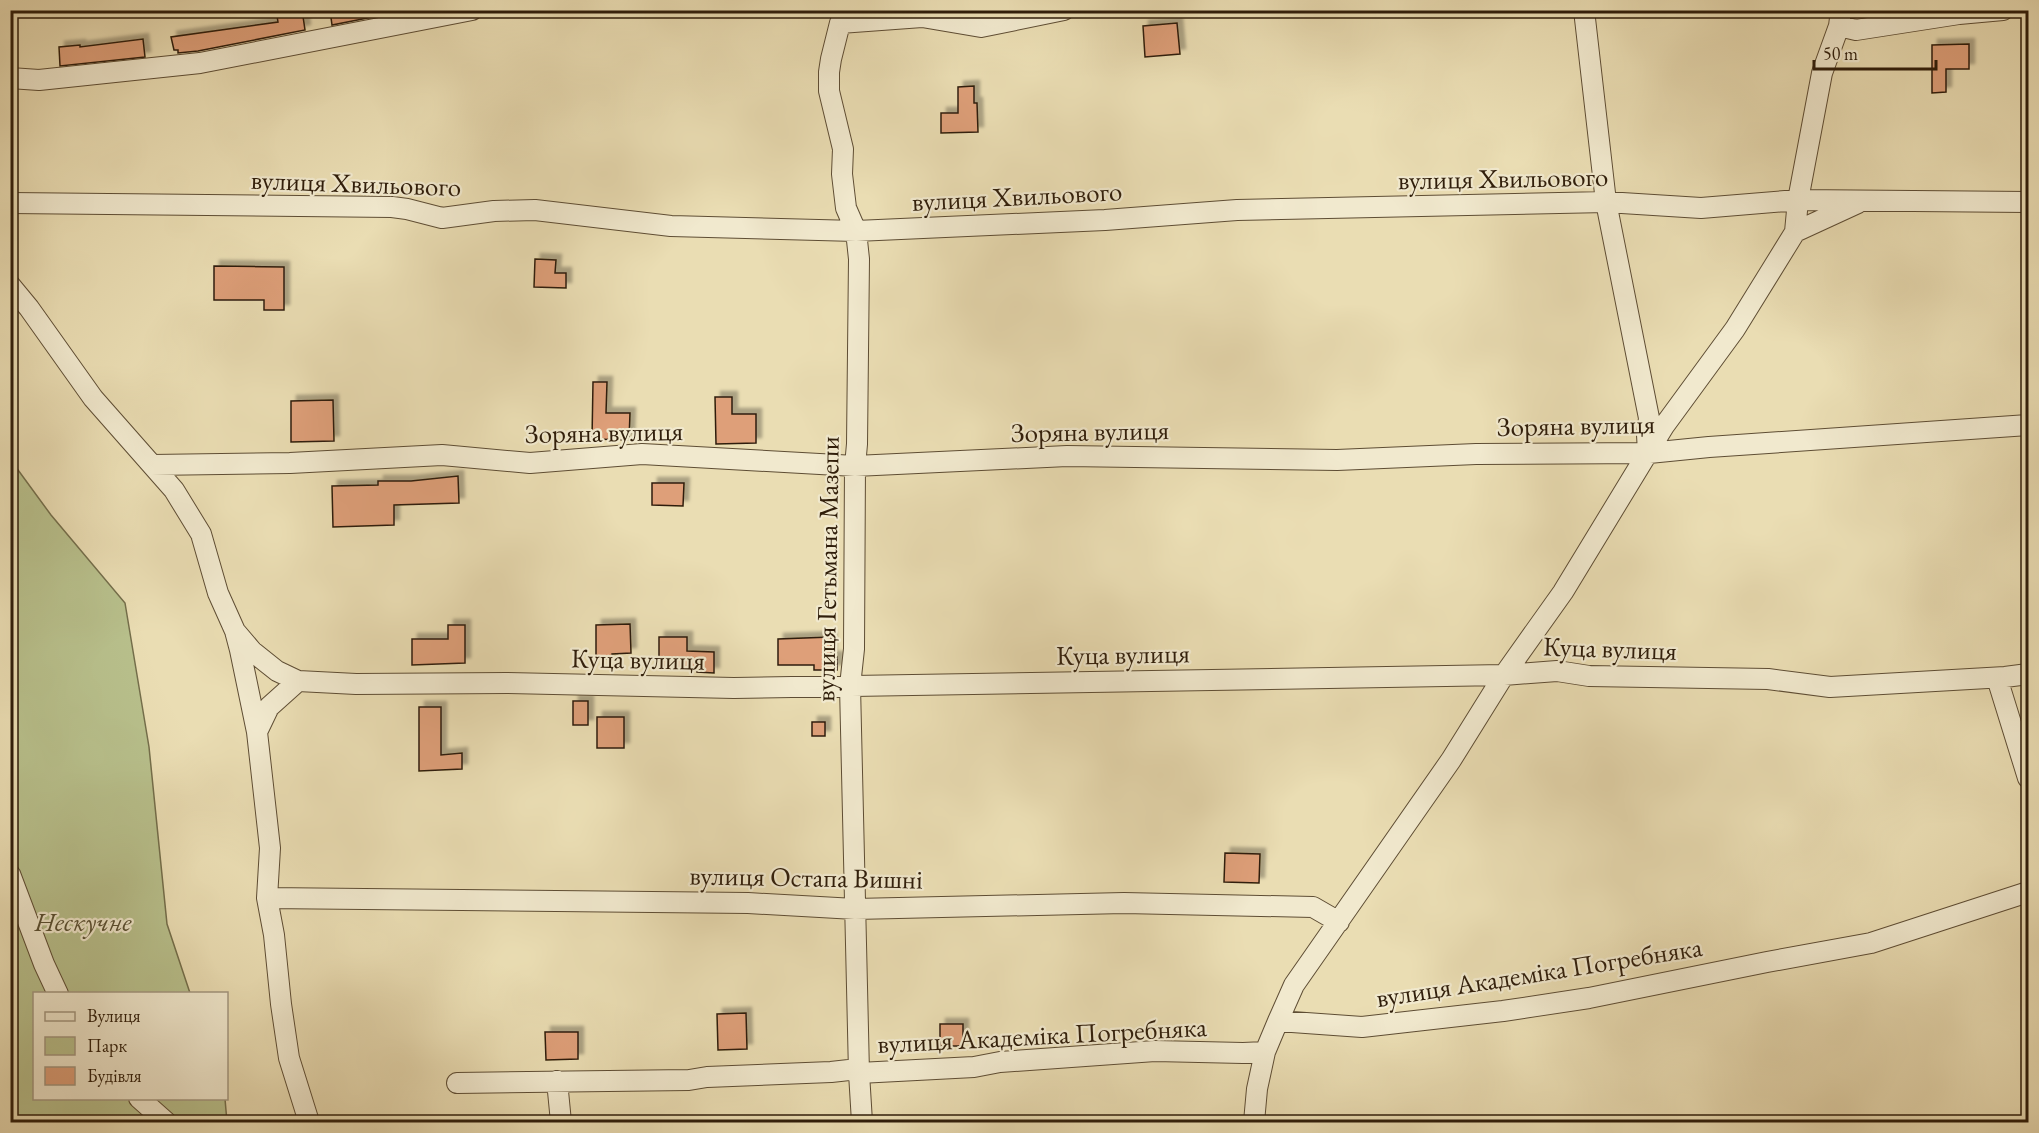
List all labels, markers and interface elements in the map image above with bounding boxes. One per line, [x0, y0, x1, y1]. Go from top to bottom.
scale bar [1814, 33, 1936, 71]
text: 50 m [1823, 42, 1858, 65]
street label: вулиця Хвильового [1397, 159, 1609, 197]
street label: вулиця Хвильового [250, 162, 462, 204]
street label: вулиця Хвильового [911, 173, 1123, 219]
street label: Зоряна вулиця [1496, 406, 1656, 444]
street label: Зоряна вулиця [1010, 412, 1170, 450]
street label: Зоряна вулиця [524, 413, 684, 451]
street label: вулиця Гетьмана Мазепи [807, 436, 847, 702]
street label: Куца вулиця [1542, 628, 1678, 668]
street label: Куца вулиця [1056, 635, 1190, 673]
street label: Куца вулиця [571, 640, 705, 678]
street label: вулиця Остапа Вишні [689, 857, 923, 897]
park label: Нескучне [33, 904, 132, 939]
street label: вулиця Академіка Погребняка [1373, 929, 1705, 1015]
legend [33, 992, 228, 1100]
text: Вулиця [87, 1004, 140, 1027]
street label: вулиця Академіка Погребняка [876, 1009, 1208, 1061]
text: Парк [87, 1034, 127, 1057]
text: Будівля [87, 1064, 142, 1087]

